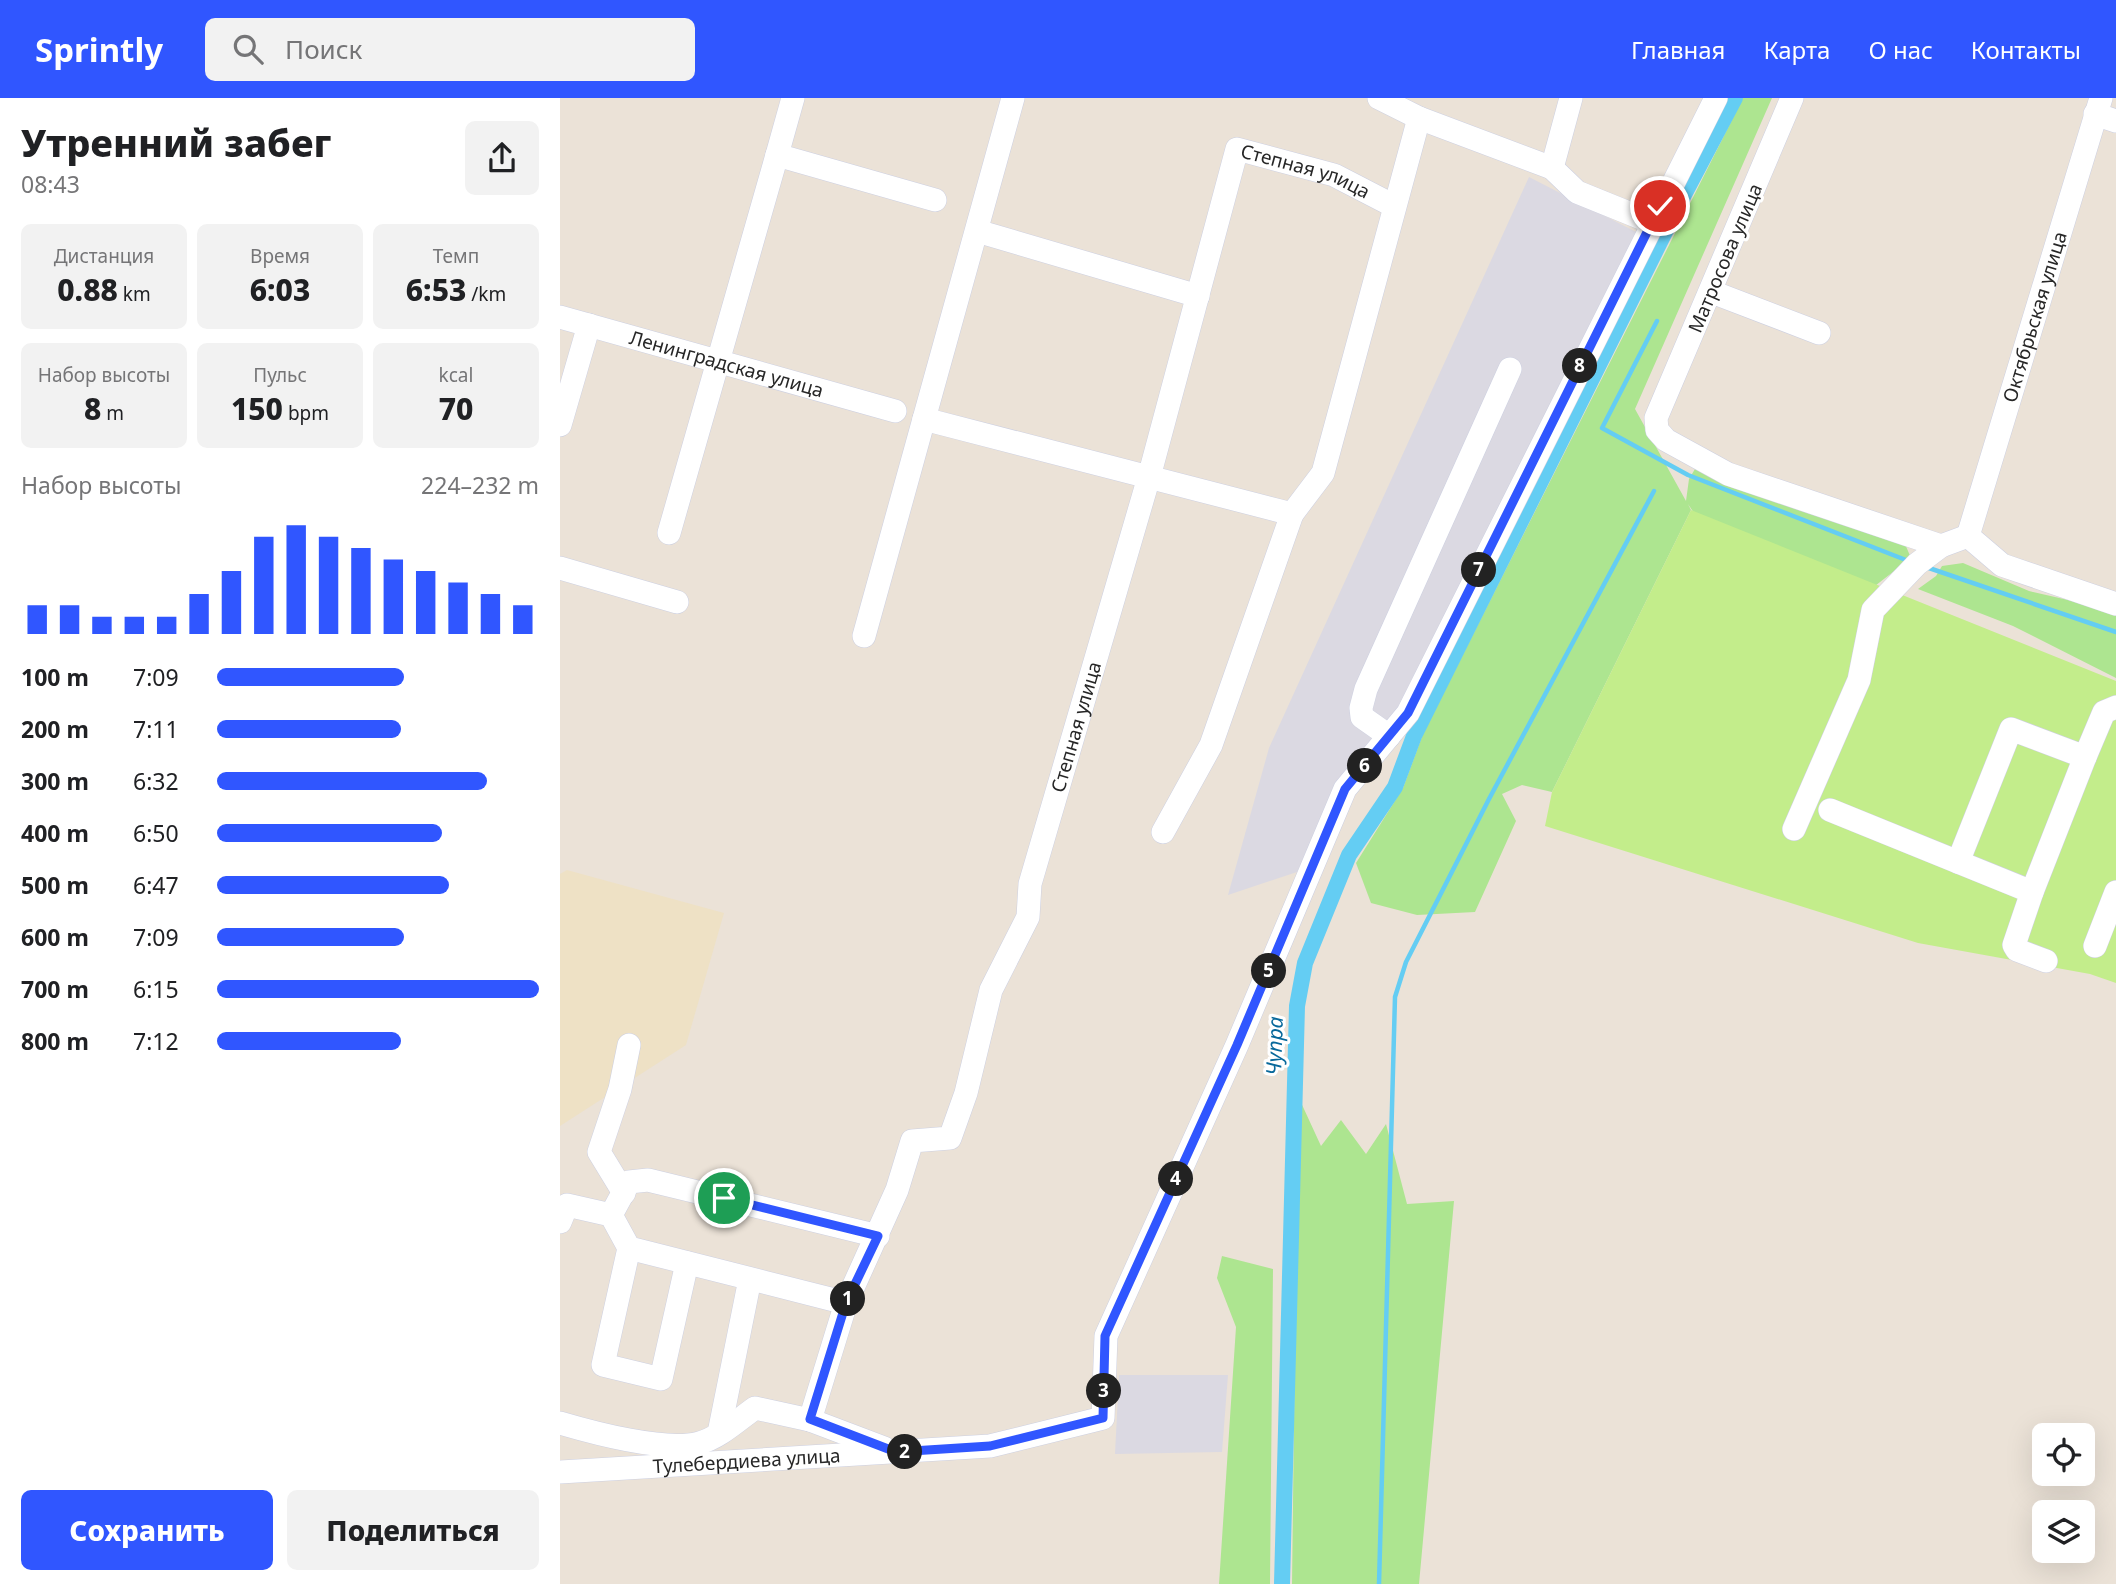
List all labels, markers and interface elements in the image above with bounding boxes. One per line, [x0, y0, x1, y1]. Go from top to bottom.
search box [205, 18, 695, 81]
text: Sprintly [35, 27, 163, 72]
icon: search [229, 30, 267, 68]
text: Поиск [285, 31, 362, 67]
text: Главная [1631, 33, 1725, 66]
text: Карта [1763, 33, 1830, 66]
text: О нас [1868, 33, 1933, 66]
text: Контакты [1971, 33, 2081, 66]
text: Утренний забег [21, 116, 331, 168]
button: share [465, 121, 539, 195]
street label: Степная улица [1238, 138, 1375, 204]
text: 08:43 [21, 168, 80, 200]
pin [1630, 176, 1690, 236]
street label: Матросова улица [1682, 179, 1768, 337]
icon: check [1641, 187, 1679, 225]
street label: Октябрьская улица [1996, 228, 2073, 405]
text: Дистанция [54, 243, 154, 269]
text: Время [250, 243, 310, 269]
text: Темп [433, 243, 479, 269]
text: 0.88 [57, 269, 118, 310]
text: 6:03 [250, 269, 310, 310]
text: 6:53 [406, 269, 466, 310]
text: km [118, 281, 151, 307]
text: /km [466, 281, 506, 307]
street label: Ленинградская улица [627, 324, 827, 403]
pin: 8 [1562, 348, 1598, 384]
text: 8 [1574, 352, 1585, 378]
text: Набор высоты [38, 362, 170, 388]
text: Пульс [253, 362, 307, 388]
text: kcal [439, 362, 473, 388]
text: 8 [84, 388, 101, 429]
text: 150 [231, 388, 283, 429]
text: 70 [439, 388, 473, 429]
text: m [101, 400, 124, 426]
text: bpm [283, 400, 329, 426]
text: Набор высоты [21, 469, 181, 501]
text: 224–232 m [421, 469, 539, 501]
pin: 7 [1462, 552, 1496, 588]
text: 7 [1473, 556, 1484, 582]
street label: Степная улица [1045, 659, 1107, 795]
text: 100 m [21, 661, 89, 693]
text: 7:09 [133, 661, 179, 693]
text: 200 m [21, 713, 89, 745]
text: 7:11 [133, 713, 179, 745]
pin: 6 [1348, 748, 1382, 784]
text: 6 [1359, 752, 1370, 778]
text: 300 m [21, 765, 89, 797]
text: 6:32 [133, 765, 179, 797]
text: 400 m [21, 817, 89, 849]
text: 6:50 [133, 817, 179, 849]
text: 500 m [21, 869, 89, 901]
text: 6:47 [133, 869, 179, 901]
text: 600 m [21, 921, 89, 953]
text: 7:09 [133, 921, 179, 953]
pin: 5 [1252, 954, 1286, 988]
text: 5 [1263, 957, 1274, 983]
text: 700 m [21, 973, 89, 1005]
text: 6:15 [133, 973, 179, 1005]
water label: Чупра [1259, 1016, 1289, 1076]
text: 800 m [21, 1025, 89, 1057]
text: 7:12 [133, 1025, 179, 1057]
pin: 4 [1158, 1162, 1194, 1196]
text: 4 [1170, 1165, 1181, 1191]
pin [694, 1168, 754, 1228]
icon: arrive [705, 1179, 743, 1217]
pin: 1 [830, 1282, 866, 1316]
text: 1 [842, 1285, 853, 1311]
pin: 3 [1086, 1374, 1122, 1408]
text: 3 [1098, 1377, 1109, 1403]
map controls [2032, 1423, 2095, 1563]
button: locate [2032, 1423, 2095, 1486]
pin: 2 [888, 1434, 922, 1470]
text: 2 [899, 1438, 910, 1464]
street label: Тулебердиева улица [652, 1442, 841, 1479]
button: Сохранить [21, 1490, 273, 1570]
button: Поделиться [287, 1490, 539, 1570]
button: layers [2032, 1500, 2095, 1563]

